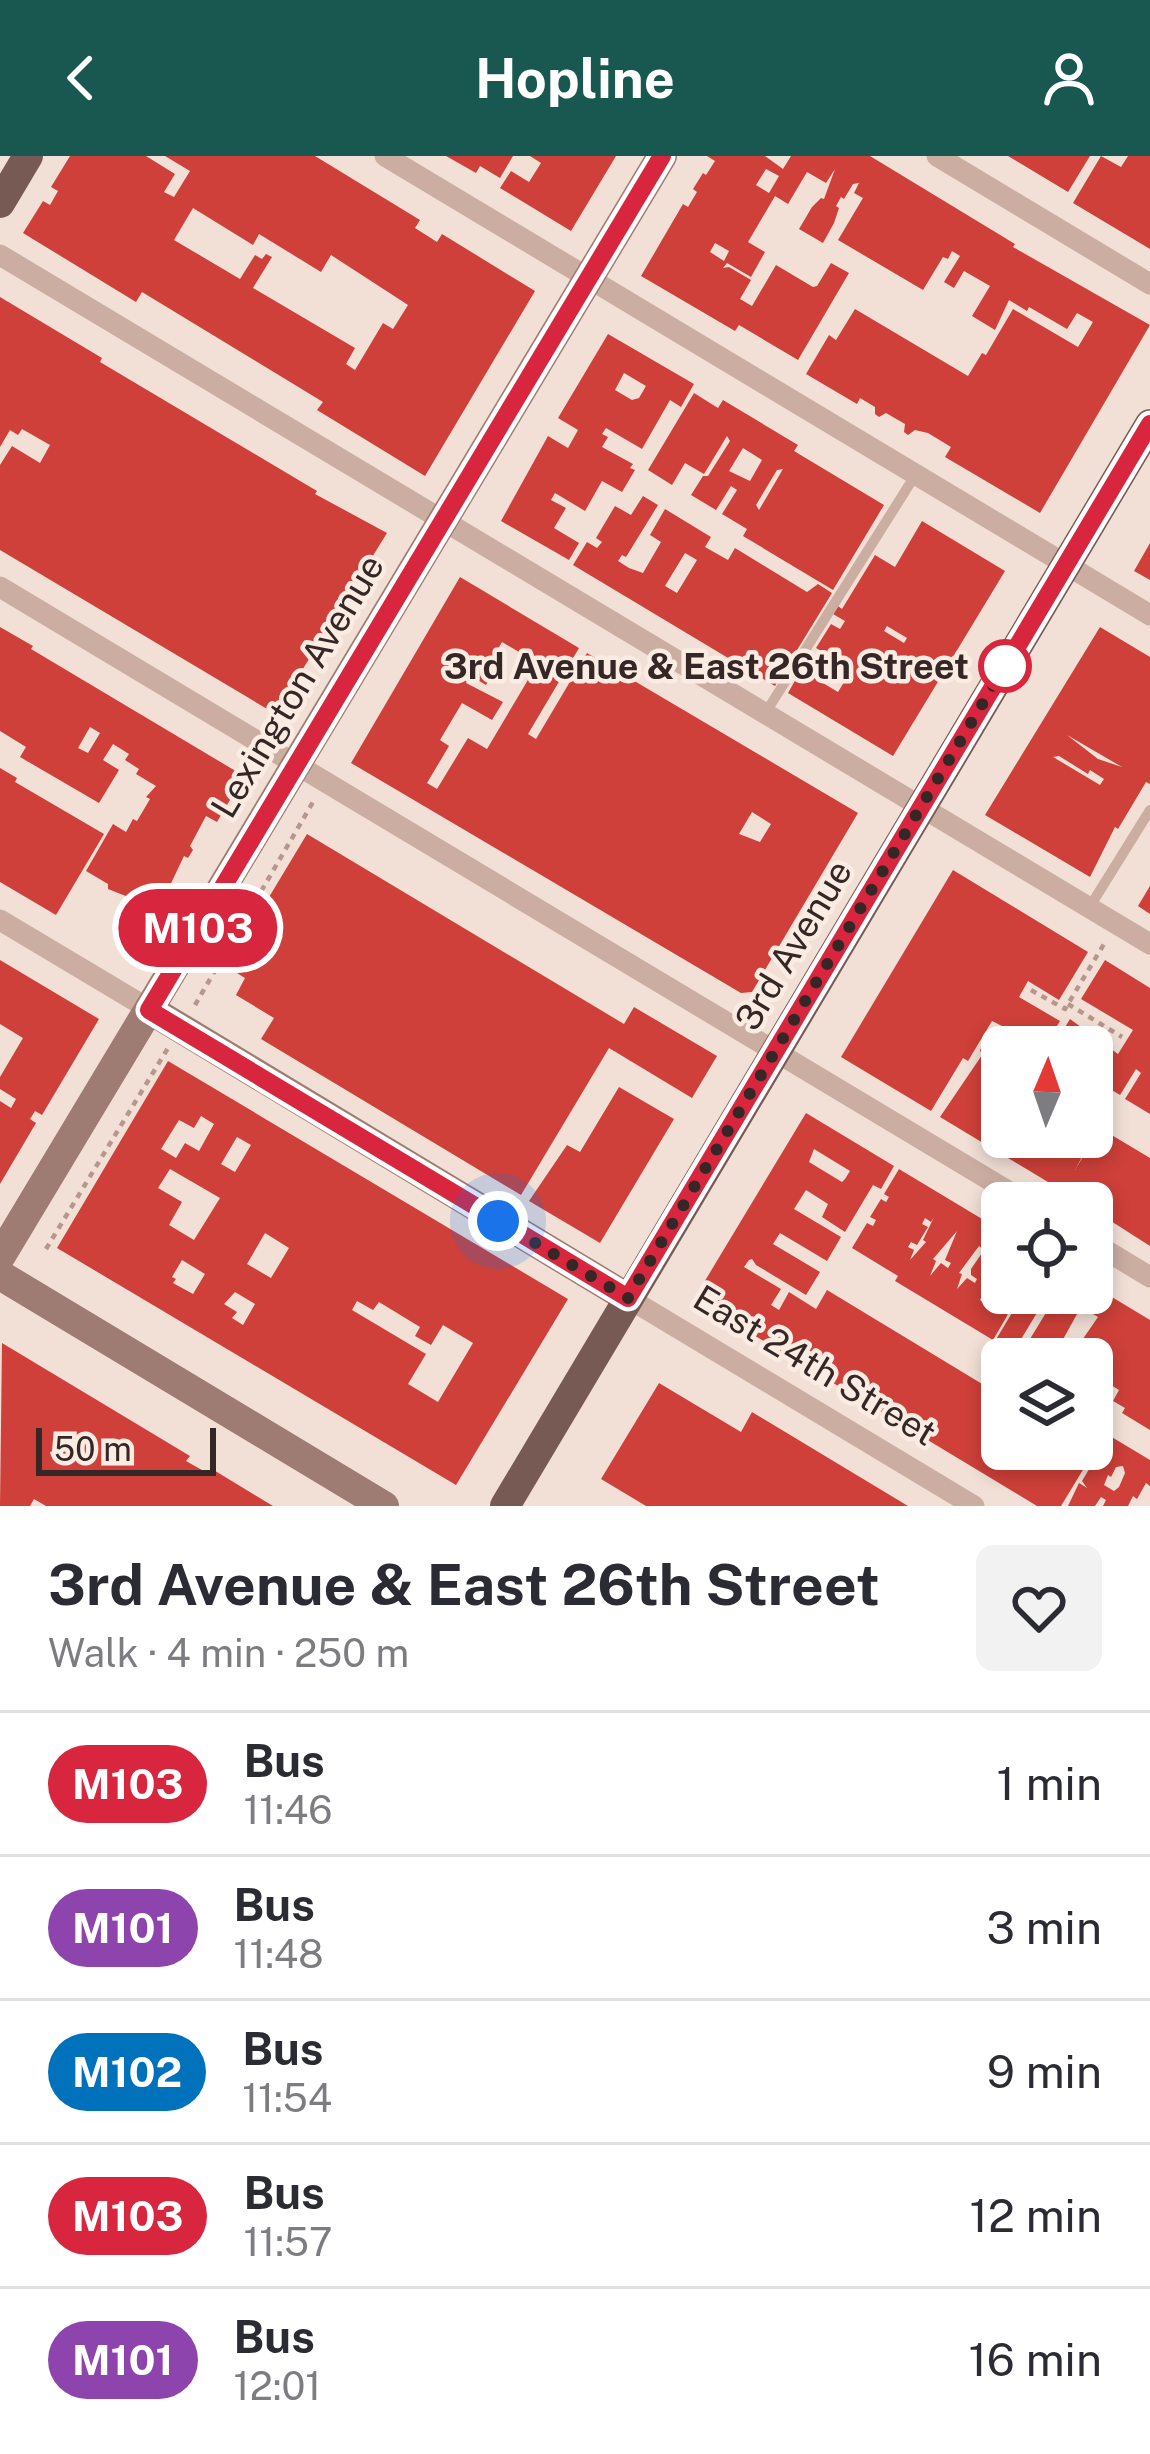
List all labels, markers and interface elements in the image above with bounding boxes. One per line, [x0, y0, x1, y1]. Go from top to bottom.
icon: back [48, 45, 114, 111]
icon: person [1036, 45, 1102, 111]
text: Hopline [475, 47, 675, 110]
street label: Lexington Avenue [202, 547, 392, 825]
marker: 3rd Avenue & East 26th Street [980, 641, 1030, 691]
place label: 3rd Avenue & East 26th Street [444, 645, 969, 687]
street label: 3rd Avenue [726, 853, 860, 1037]
line badge: M103 [114, 889, 282, 967]
text: M103 [142, 903, 254, 952]
north arrow [981, 1026, 1113, 1158]
map controls [981, 1026, 1113, 1470]
button: locate [981, 1182, 1113, 1314]
your location [468, 1191, 528, 1251]
street label: East 24th Street [686, 1276, 944, 1454]
button: layers [981, 1338, 1113, 1470]
scale bar [36, 1422, 216, 1475]
text: 50 m [54, 1430, 132, 1468]
button: heart [976, 1545, 1102, 1671]
text: 3rd Avenue & East 26th Street [48, 1551, 880, 1618]
text: Walk · 4 min · 250 m [48, 1630, 409, 1676]
text: Bus [243, 1734, 325, 1787]
text: 1 min [996, 1757, 1102, 1810]
text: M103 [72, 1759, 183, 1808]
text: 11:46 [243, 1787, 332, 1833]
text: Bus [234, 1878, 315, 1931]
text: 3 min [986, 1901, 1102, 1954]
text: M101 [72, 1903, 174, 1952]
text: 11:48 [234, 1931, 324, 1977]
text: Bus [242, 2022, 324, 2075]
text: 9 min [987, 2045, 1102, 2098]
text: M102 [72, 2047, 182, 2096]
text: 11:54 [242, 2075, 332, 2121]
text: Bus [243, 2166, 325, 2219]
text: 12 min [970, 2189, 1102, 2242]
text: M103 [72, 2191, 183, 2240]
text: 11:57 [243, 2219, 332, 2265]
text: Bus [234, 2310, 315, 2363]
text: 16 min [968, 2333, 1102, 2386]
text: M101 [72, 2335, 174, 2384]
text: 12:01 [234, 2363, 321, 2409]

